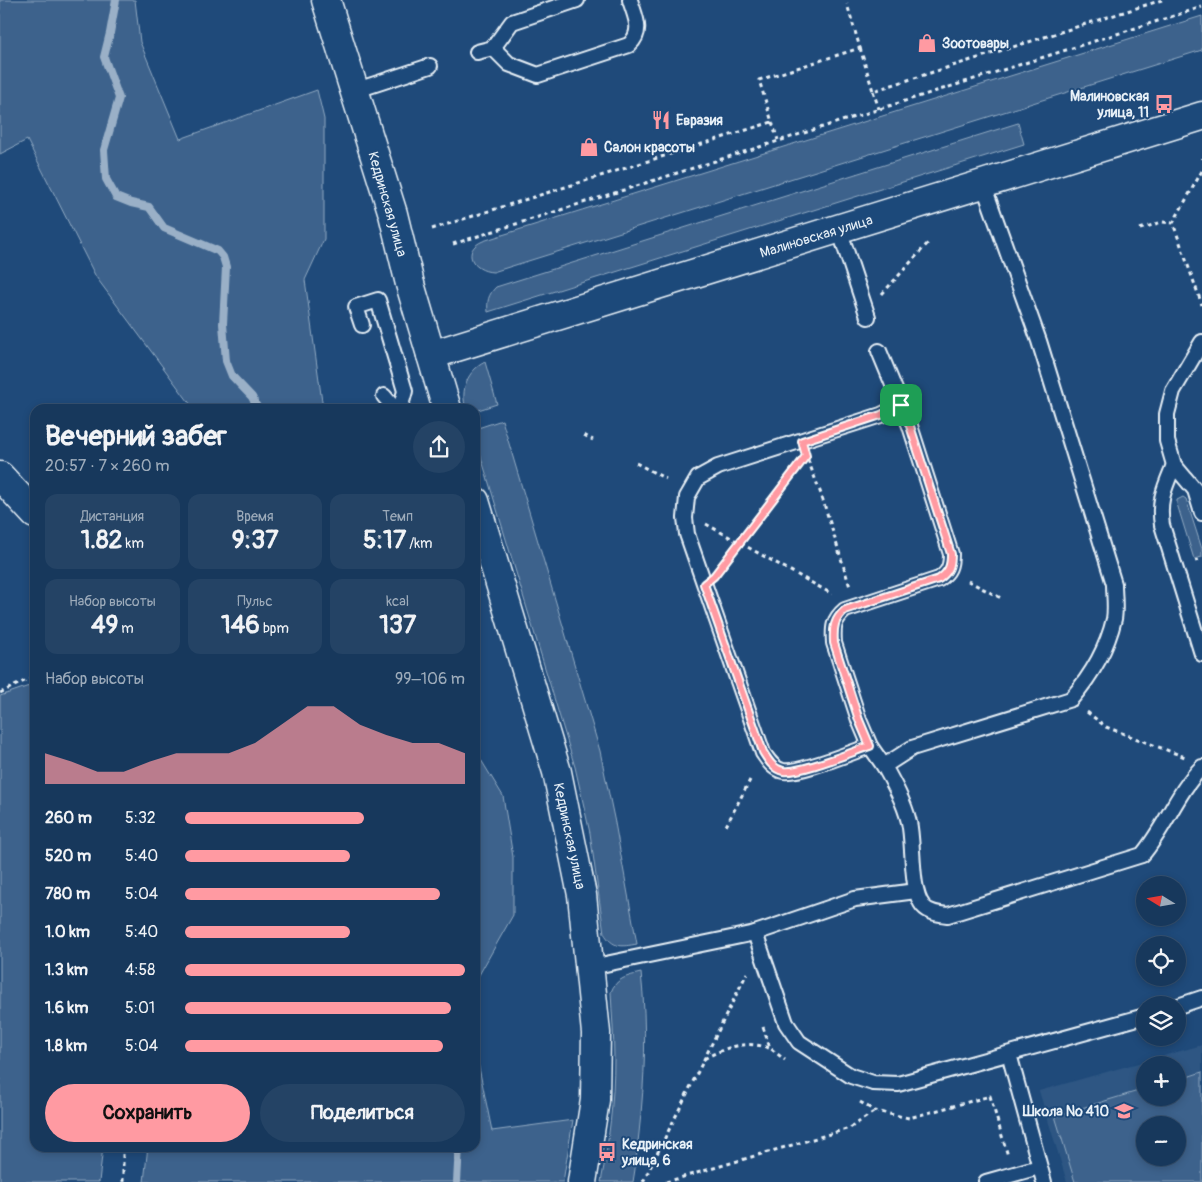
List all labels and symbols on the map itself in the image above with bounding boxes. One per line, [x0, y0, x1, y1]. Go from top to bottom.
shop icon: Зоотовары [916, 32, 938, 54]
place label: Зоотовары [942, 35, 1009, 52]
place label: Малиновская улица, 11 [1070, 88, 1149, 121]
bus stop icon: Малиновская улица, 11 [1153, 93, 1175, 115]
restaurant icon: Евразия [650, 109, 672, 131]
place label: Евразия [676, 112, 723, 129]
shop icon: Салон красоты [578, 136, 600, 158]
place label: Салон красоты [604, 139, 695, 156]
street label: Кедринская улица [364, 150, 411, 259]
street label: Малиновская улица [758, 211, 875, 262]
pin [880, 384, 922, 426]
street label: Кедринская улица [550, 781, 589, 891]
north arrow [1136, 876, 1186, 926]
school or university icon: Школа № 410 [1113, 1100, 1135, 1122]
place label: Школа № 410 [1022, 1103, 1109, 1120]
place label: Кедринская улица, 6 [621, 1136, 693, 1169]
bus stop icon: Кедринская улица, 6 [596, 1141, 618, 1163]

